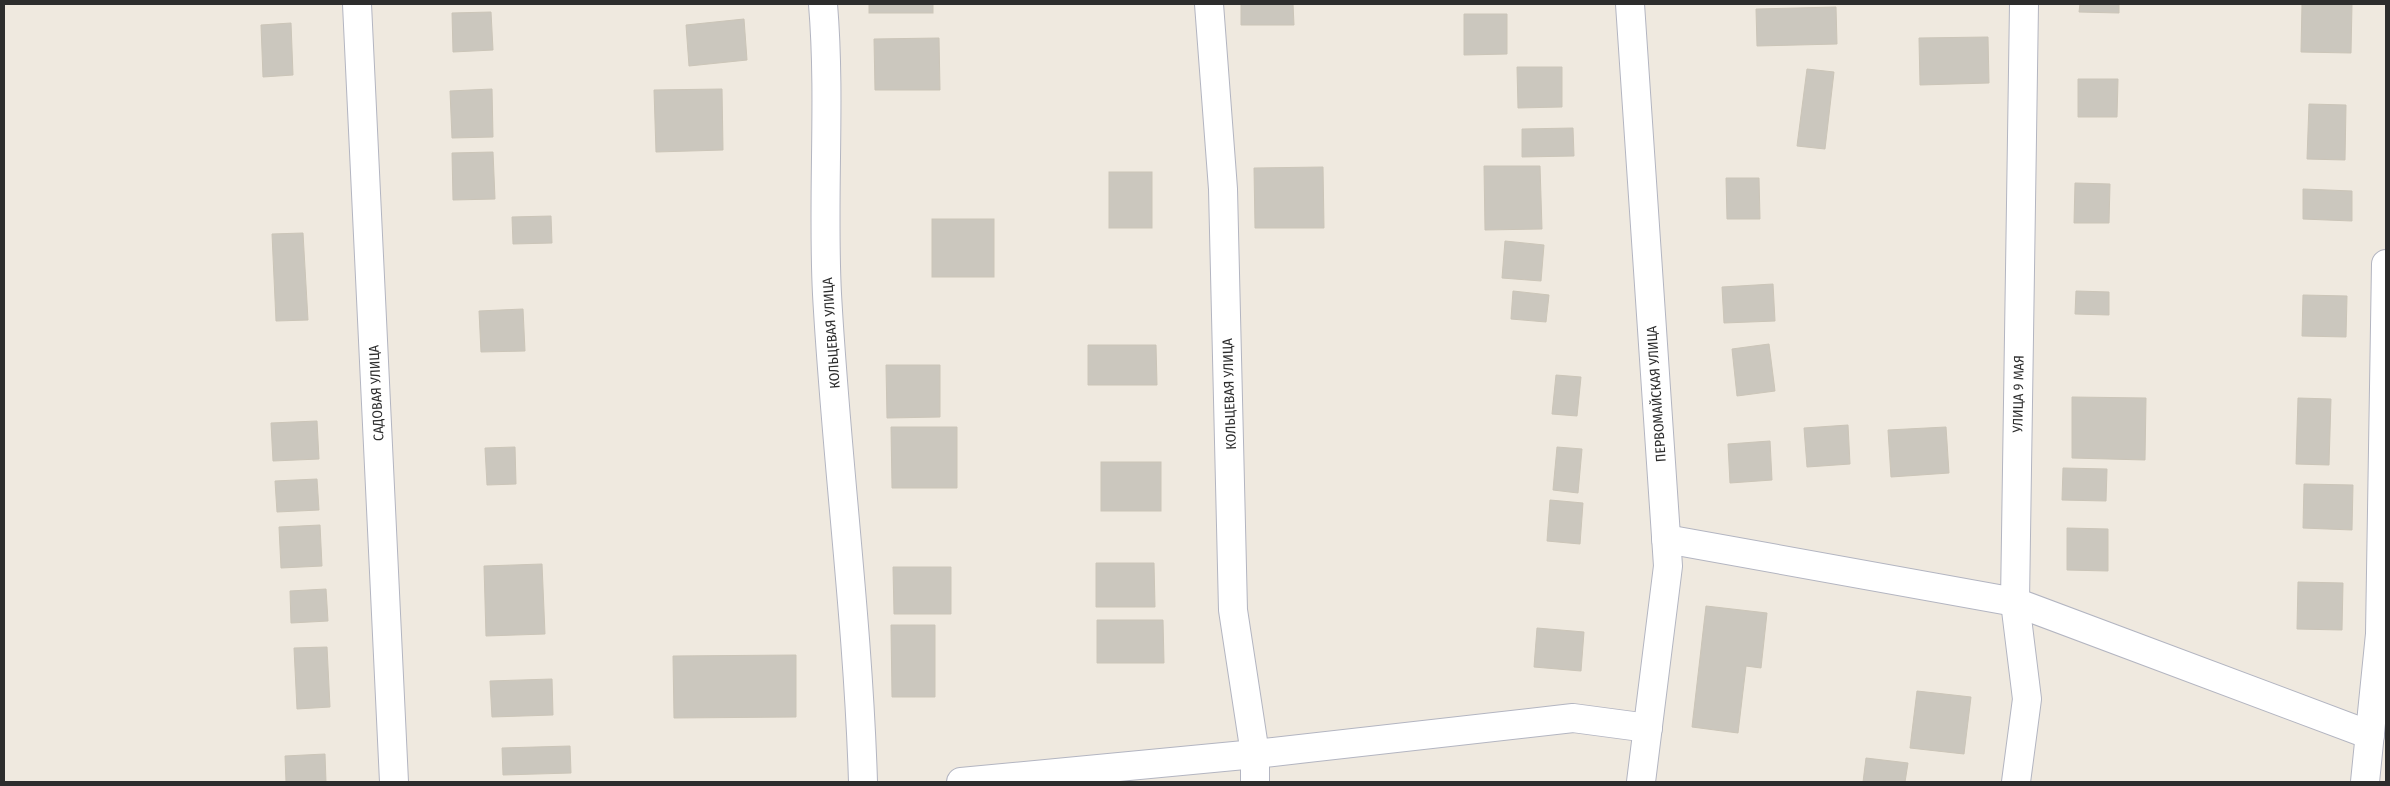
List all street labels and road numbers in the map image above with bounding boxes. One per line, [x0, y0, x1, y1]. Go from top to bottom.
street label: КОЛЬЦЕВАЯ УЛИЦА [819, 276, 844, 389]
street label: ПЕРВОМАЙСКАЯ УЛИЦА [1643, 325, 1670, 463]
street label: КОЛЬЦЕВАЯ УЛИЦА [1219, 337, 1240, 450]
street label: САДОВАЯ УЛИЦА [365, 344, 388, 441]
street label: УЛИЦА 9 МАЯ [2009, 355, 2028, 434]

